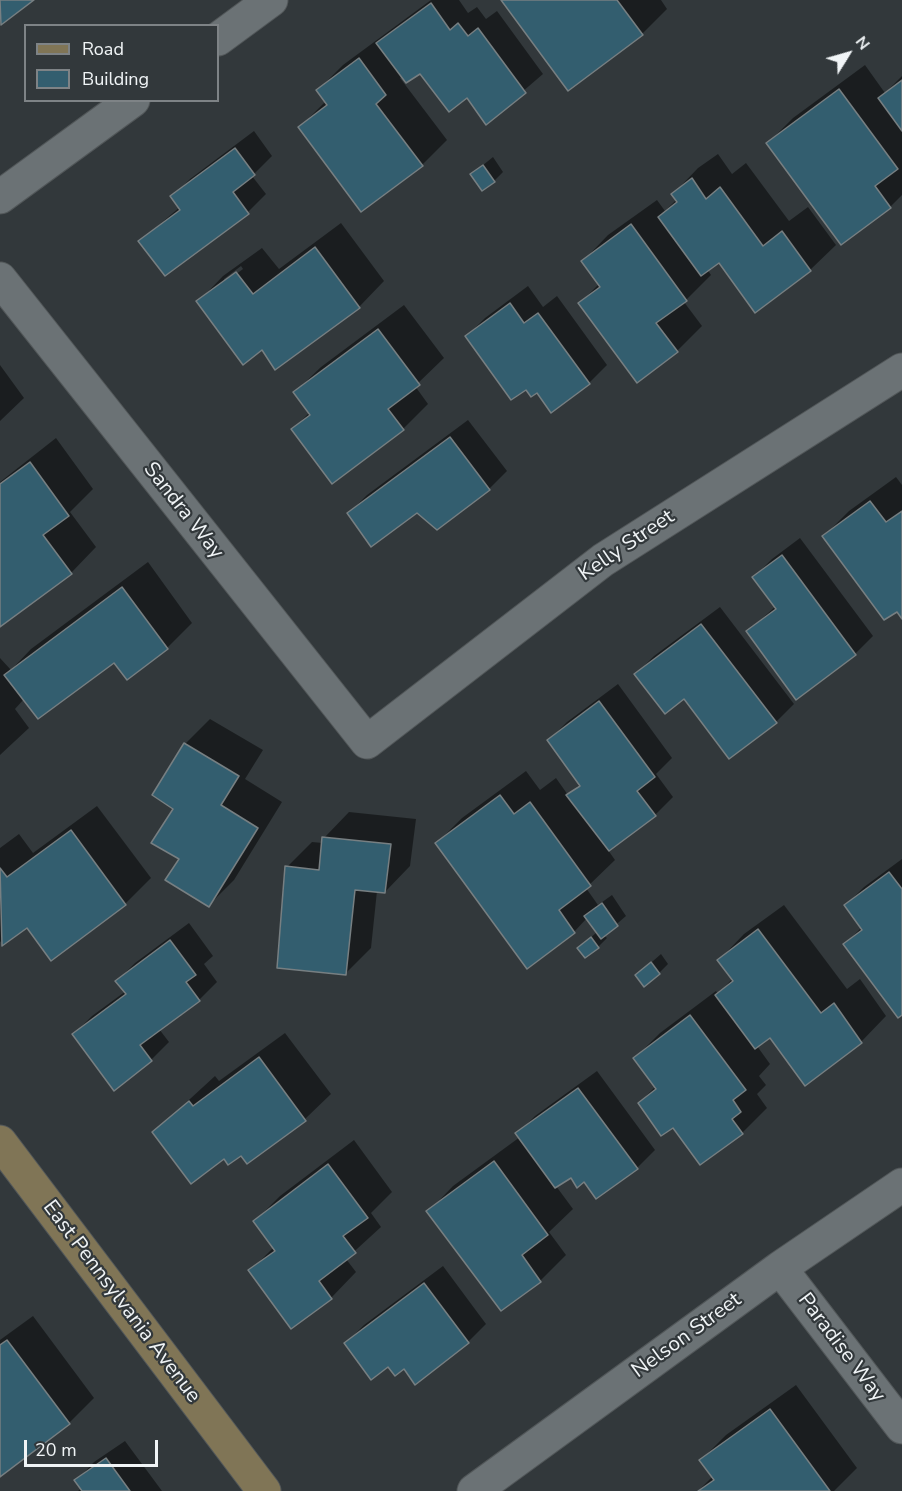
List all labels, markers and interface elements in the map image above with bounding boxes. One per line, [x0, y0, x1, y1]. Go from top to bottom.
legend [24, 24, 219, 102]
north arrow [818, 24, 878, 84]
text: N [850, 32, 875, 55]
text: Road [82, 37, 124, 61]
text: Building [82, 67, 149, 91]
street label: Sandra Way [137, 458, 229, 564]
street label: Kelly Street [574, 505, 680, 587]
street label: East Pennsylvania Avenue [37, 1196, 205, 1408]
street label: Nelson Street [627, 1288, 747, 1384]
street label: Paradise Way [792, 1289, 890, 1407]
scale bar [27, 1428, 160, 1466]
text: 20 m [35, 1438, 77, 1462]

